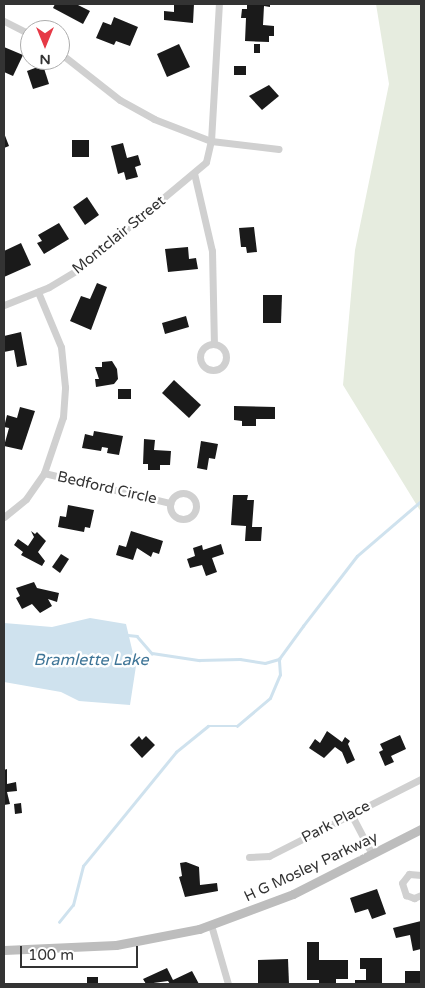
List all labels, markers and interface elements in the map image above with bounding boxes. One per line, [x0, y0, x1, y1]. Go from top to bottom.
north arrow [20, 20, 70, 70]
text: N [39, 51, 51, 68]
street label: Montclair Street [69, 192, 169, 278]
street label: Bedford Circle [56, 468, 158, 508]
water label: Bramlette Lake [34, 650, 148, 670]
street label: Park Place [299, 797, 373, 847]
street label: H G Mosley Parkway [241, 828, 381, 906]
scale bar [22, 936, 140, 968]
text: 100 m [28, 946, 74, 964]

